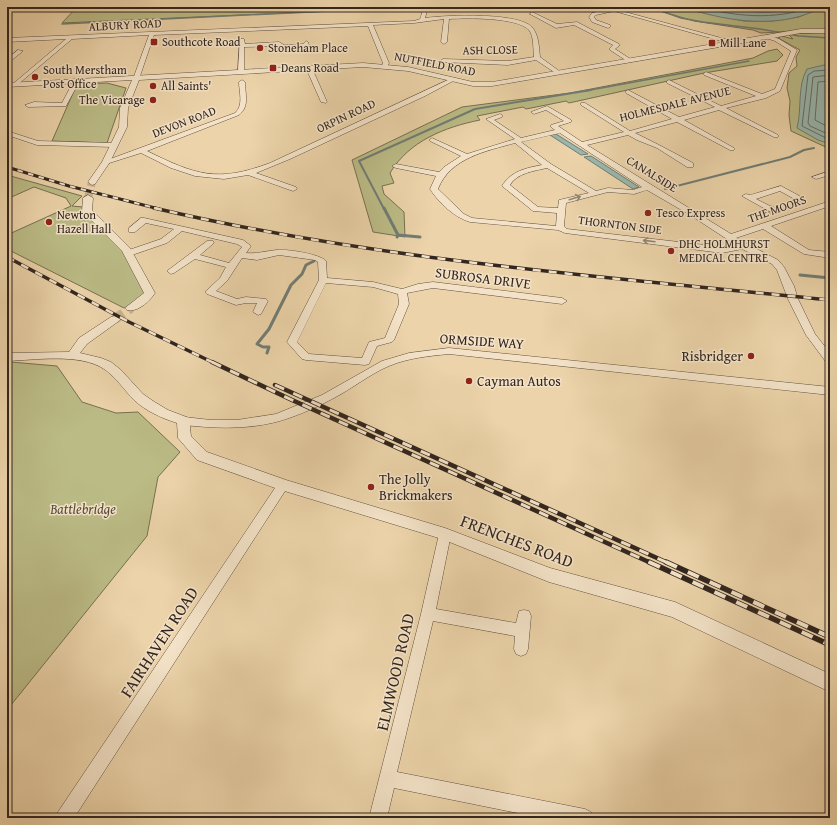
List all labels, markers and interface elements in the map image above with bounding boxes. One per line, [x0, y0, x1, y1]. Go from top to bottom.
street label: ALBURY ROAD [88, 14, 162, 35]
place label: Southcote Road [162, 33, 241, 50]
place label: Mill Lane [720, 34, 767, 51]
marker: Southcote Road [149, 37, 159, 47]
marker: Mill Lane [707, 38, 717, 48]
place label: Stoneham Place [268, 39, 348, 56]
street label: ASH CLOSE [462, 41, 518, 58]
marker: Stoneham Place [255, 43, 265, 53]
street label: NUTFIELD ROAD [393, 47, 477, 80]
place label: Deans Road [281, 59, 339, 76]
place label: South Merstham Post Office [43, 61, 127, 92]
marker: Deans Road [268, 63, 278, 73]
marker: South Merstham Post Office [30, 72, 40, 82]
place label: All Saints' [161, 77, 211, 94]
marker: All Saints' [148, 81, 158, 91]
street label: HOLMESDALE AVENUE [618, 82, 732, 126]
place label: The Vicarage [79, 91, 145, 108]
street label: ORPIN ROAD [314, 94, 378, 137]
marker: The Vicarage [148, 95, 158, 105]
street label: DEVON ROAD [150, 102, 218, 141]
street label: CANALSIDE [623, 151, 681, 196]
street label: THE MOORS [745, 191, 808, 226]
one-way arrow [568, 194, 581, 201]
place label: Tesco Express [656, 204, 726, 221]
place label: Newton Hazell Hall [57, 206, 112, 237]
marker: Tesco Express [643, 208, 653, 218]
street label: THORNTON SIDE [577, 211, 663, 238]
marker: Newton Hazell Hall [44, 217, 54, 227]
place label: DHC HOLMHURST MEDICAL CENTRE [679, 235, 770, 266]
one-way arrow [643, 237, 656, 245]
marker: DHC HOLMHURST MEDICAL CENTRE [666, 246, 676, 256]
street label: SUBROSA DRIVE [434, 262, 532, 294]
street label: ORMSIDE WAY [439, 328, 525, 354]
place label: Risbridger [682, 346, 743, 366]
marker: Risbridger [746, 351, 756, 361]
place label: Cayman Autos [477, 371, 561, 391]
marker: Cayman Autos [464, 376, 474, 386]
place label: The Jolly Brickmakers [379, 469, 453, 505]
marker: The Jolly Brickmakers [366, 482, 376, 492]
park label: Battlebridge [49, 499, 116, 519]
street label: FRENCHES ROAD [457, 508, 577, 574]
street label: FAIRHAVEN ROAD [113, 581, 204, 702]
street label: ELMWOOD ROAD [369, 611, 420, 733]

